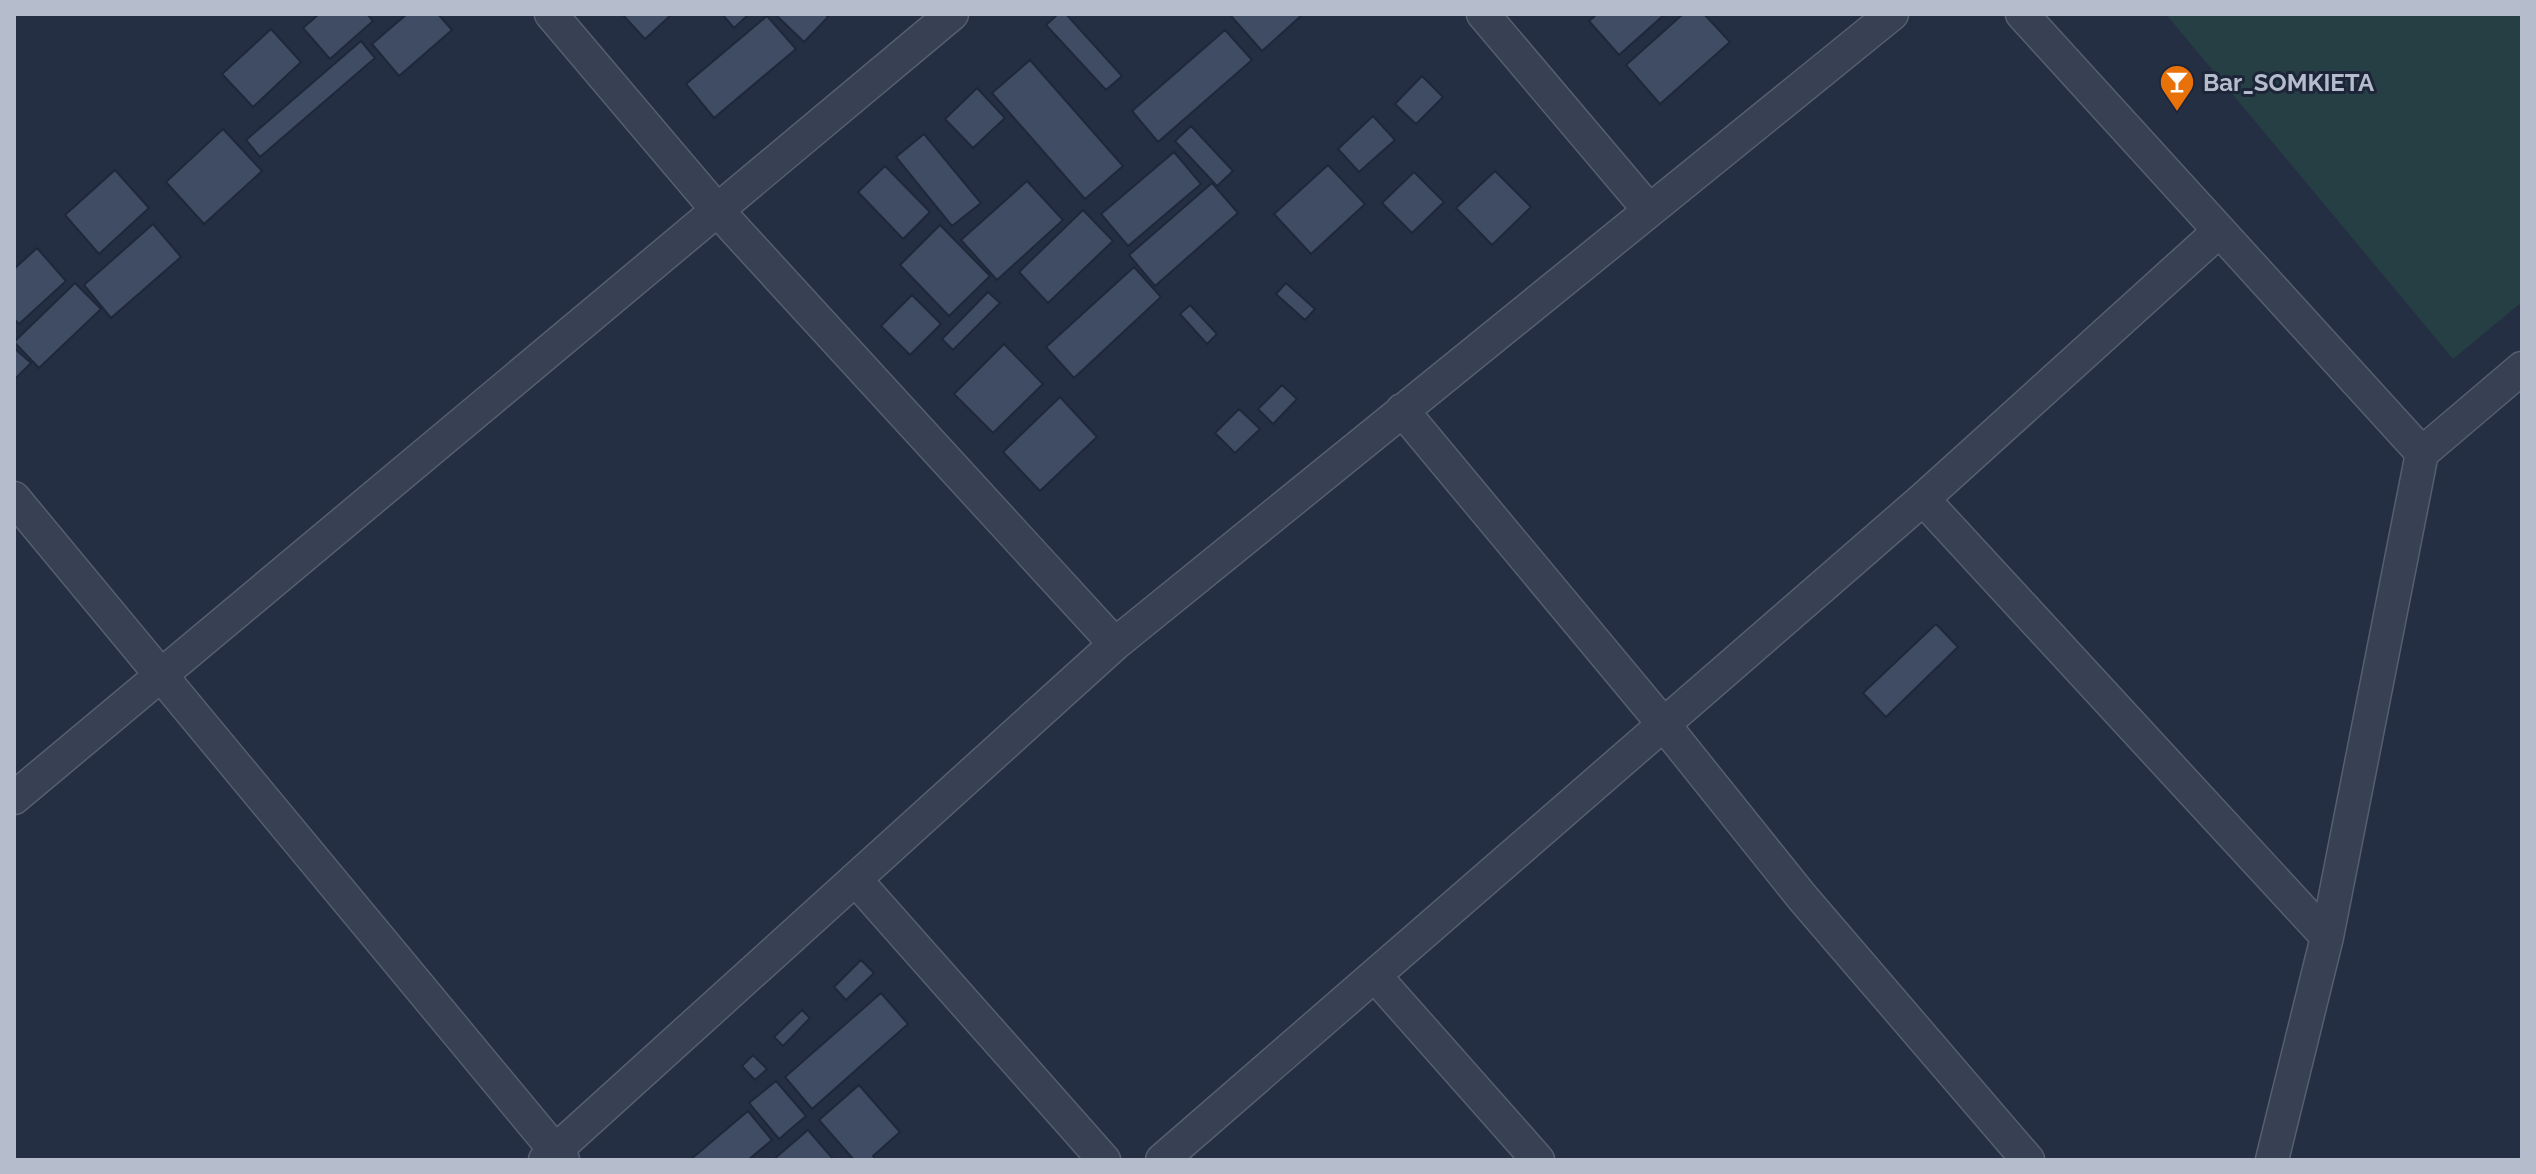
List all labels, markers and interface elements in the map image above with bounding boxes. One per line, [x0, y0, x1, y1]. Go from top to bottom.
bar icon: Bar_SOMKIETA [2158, 63, 2196, 113]
place label: Bar_SOMKIETA [2203, 68, 2375, 97]

